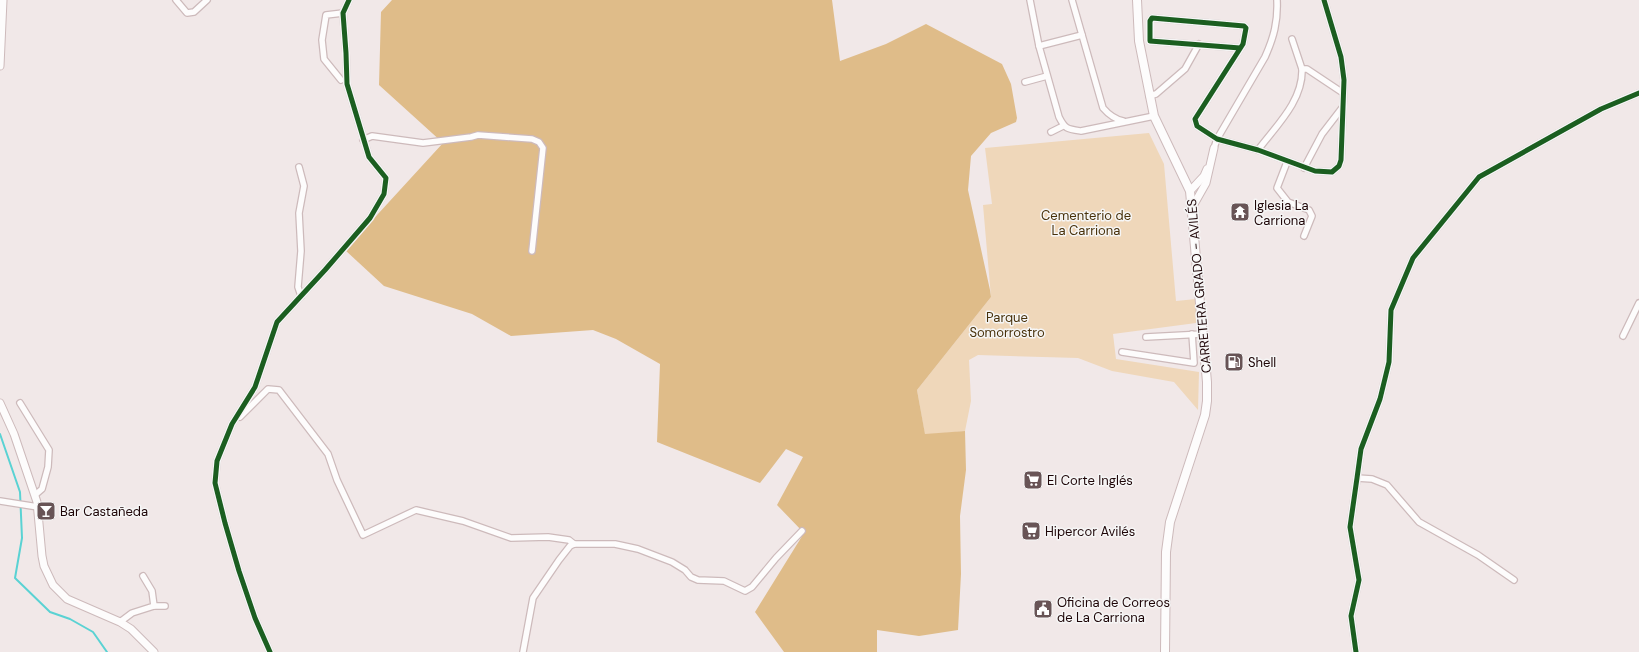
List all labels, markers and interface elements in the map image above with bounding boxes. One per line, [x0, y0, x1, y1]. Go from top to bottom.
place label: Iglesia La Carriona [1254, 197, 1309, 229]
street label: CARRETERA GRADO - AVILÉS [1182, 198, 1215, 374]
temple icon: Iglesia La Carriona [1229, 201, 1251, 223]
park label: Cementerio de La Carriona [1041, 207, 1131, 239]
park label: Parque Somorrostro [969, 309, 1045, 341]
fuel station icon: Shell [1223, 351, 1245, 373]
place label: Shell [1248, 354, 1276, 371]
supermarket icon: El Corte Inglés [1022, 469, 1044, 491]
place label: El Corte Inglés [1047, 472, 1133, 489]
bar icon: Bar Castañeda [35, 500, 57, 522]
place label: Bar Castañeda [60, 503, 148, 520]
supermarket icon: Hipercor Avilés [1020, 520, 1042, 542]
place label: Hipercor Avilés [1045, 523, 1135, 540]
place label: Oficina de Correos de La Carriona [1057, 594, 1170, 626]
public building icon: Oficina de Correos de La Carriona [1032, 598, 1054, 620]

